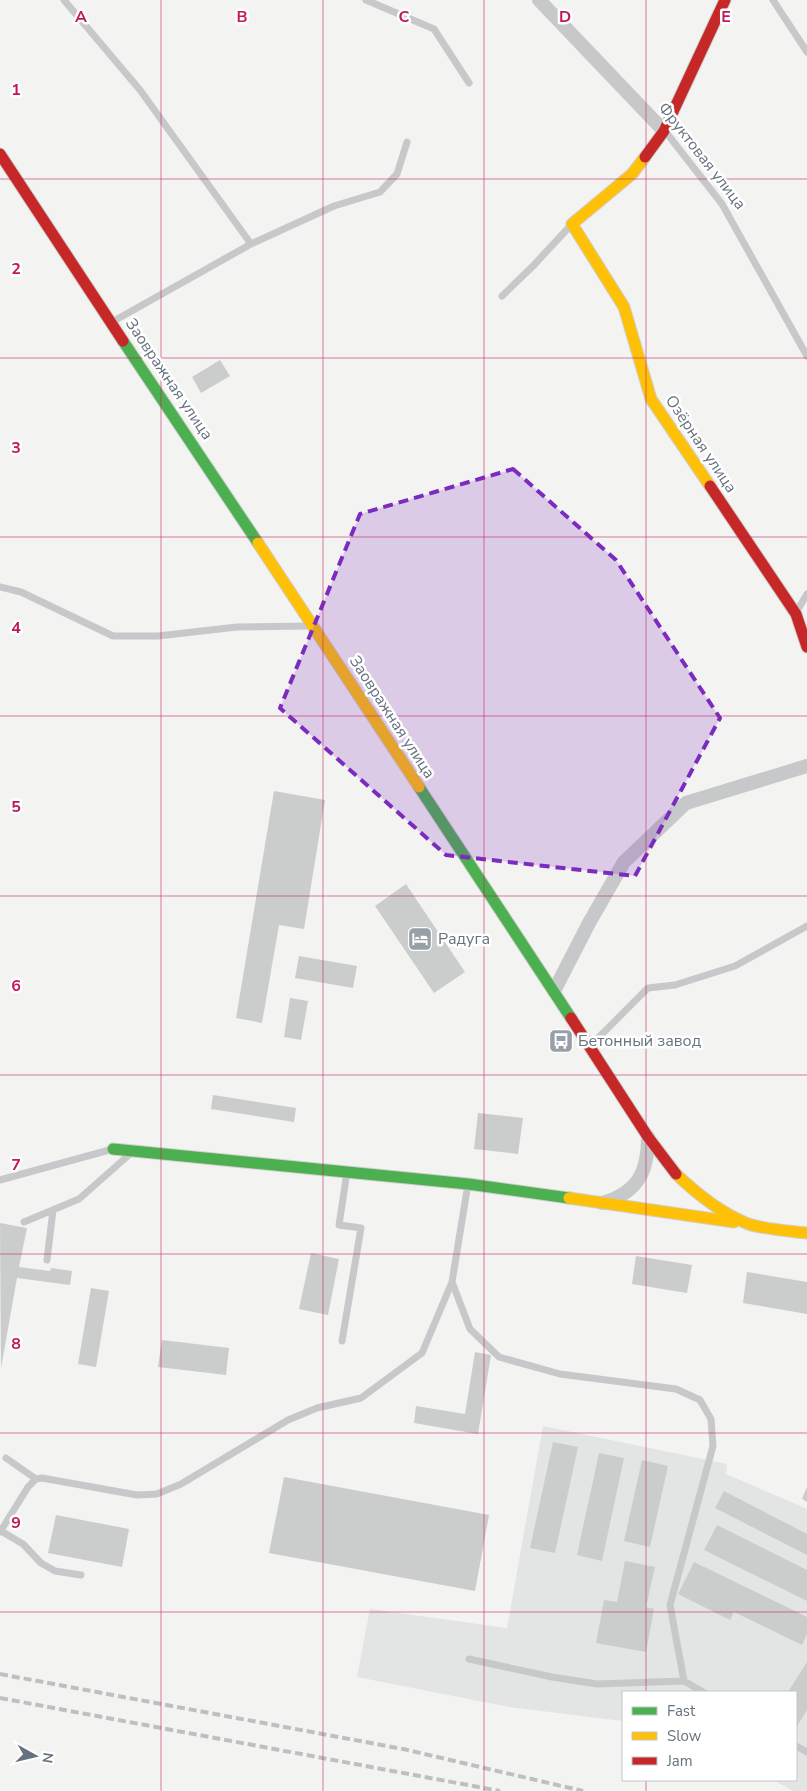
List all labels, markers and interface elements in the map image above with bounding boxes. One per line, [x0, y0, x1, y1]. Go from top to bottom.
text: A [75, 6, 87, 28]
text: B [236, 6, 248, 28]
text: C [399, 6, 410, 28]
text: D [559, 6, 571, 28]
text: E [721, 6, 731, 28]
text: 1 [11, 79, 21, 101]
street label: Фруктовая улица [653, 98, 751, 214]
text: 2 [11, 258, 21, 280]
street label: Заовражная улица [120, 314, 218, 444]
street label: Озёрная улица [660, 391, 742, 497]
text: 3 [11, 437, 21, 459]
text: 4 [11, 617, 21, 639]
street label: Заовражная улица [344, 651, 440, 783]
text: 5 [11, 796, 21, 818]
hotel icon: Радуга [407, 926, 433, 952]
place label: Радуга [438, 928, 490, 950]
text: 6 [11, 975, 21, 997]
bus stop icon: Бетонный завод [548, 1028, 574, 1054]
place label: Бетонный завод [578, 1030, 702, 1052]
text: 7 [11, 1154, 21, 1176]
text: 8 [11, 1333, 21, 1355]
text: 9 [11, 1512, 21, 1534]
legend [622, 1691, 797, 1781]
text: Fast [667, 1701, 696, 1721]
text: Slow [667, 1726, 702, 1746]
north arrow [10, 1731, 60, 1781]
text: N [37, 1751, 58, 1764]
text: Jam [666, 1751, 693, 1771]

